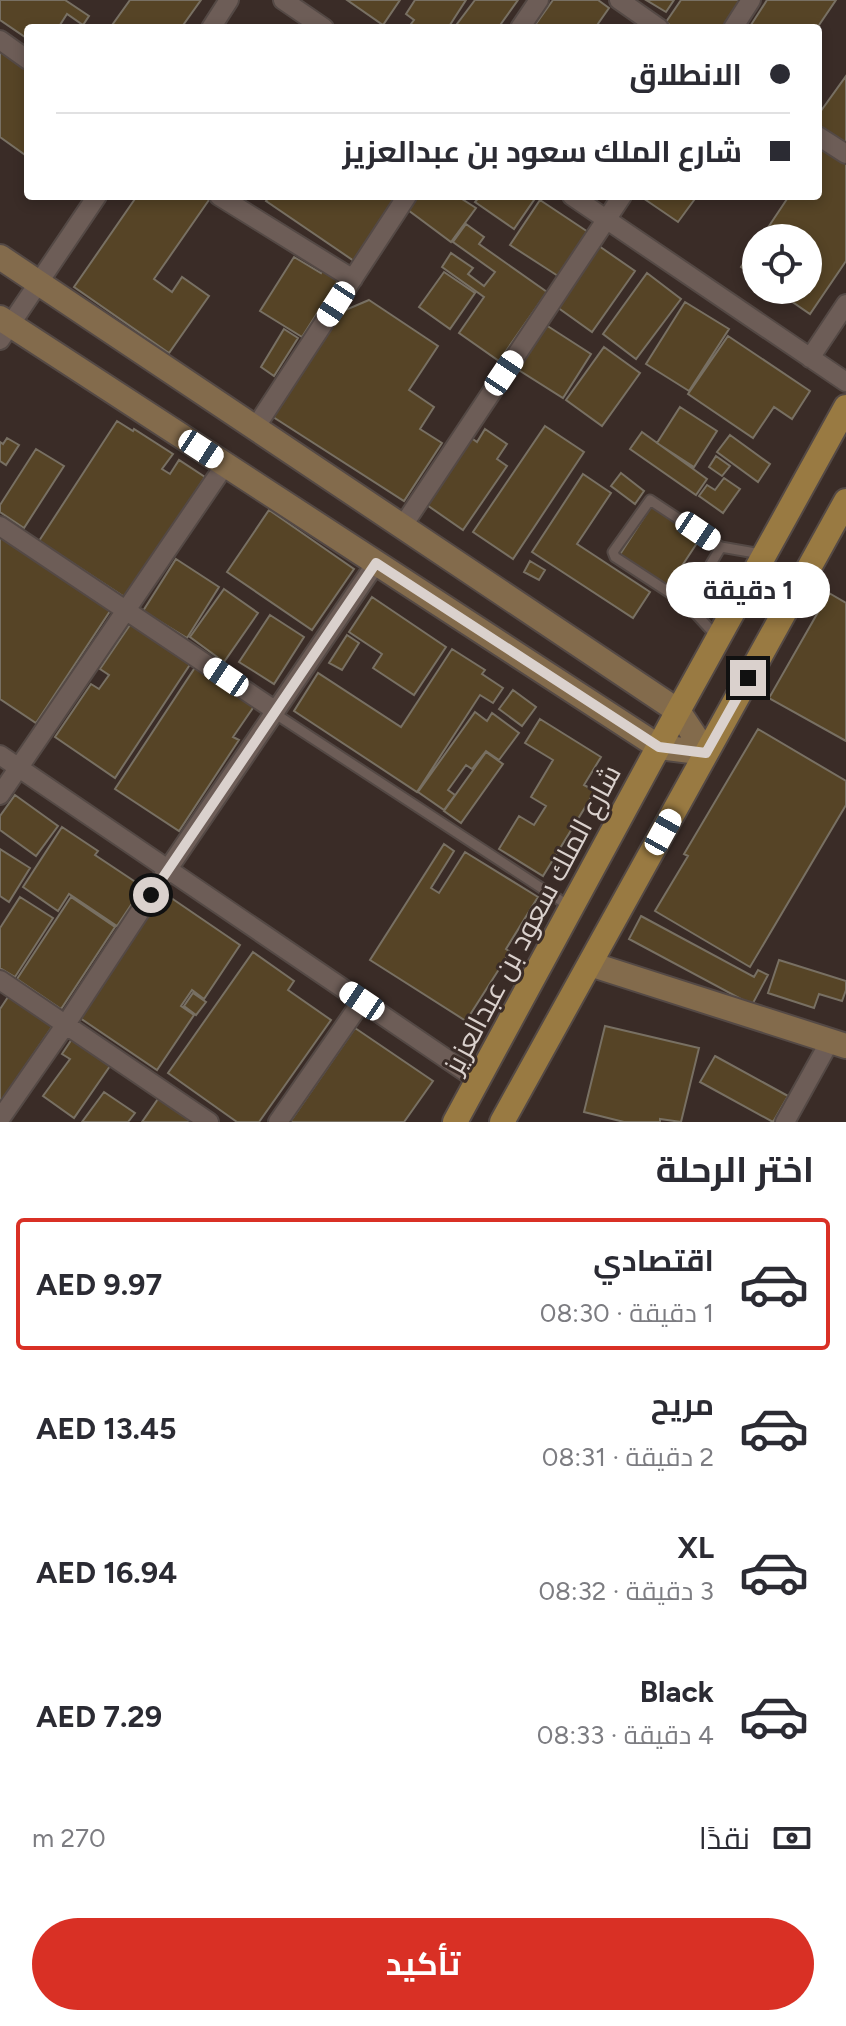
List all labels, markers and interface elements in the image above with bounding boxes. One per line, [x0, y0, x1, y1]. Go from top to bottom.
text: الانطلاق [629, 56, 742, 93]
text: شارع الملك سعود بن عبدالعزيز [343, 133, 742, 170]
map controls [742, 224, 822, 304]
button: locate [742, 224, 822, 304]
car [313, 277, 359, 331]
car [481, 346, 527, 400]
car [174, 426, 228, 472]
car [671, 508, 725, 554]
callout: 1 دقيقة [666, 562, 830, 618]
text: 1 دقيقة [703, 574, 793, 606]
car [199, 654, 253, 700]
route end [730, 660, 766, 696]
street label: شارع الملك سعود بن عبدالعزيز [435, 759, 630, 1082]
car [641, 805, 685, 859]
route start [133, 877, 169, 913]
car [335, 978, 389, 1024]
text: اختر الرحلة [656, 1148, 814, 1191]
text: اقتصادي [593, 1242, 714, 1279]
icon: car [738, 1248, 810, 1320]
text: AED 9.97 [36, 1266, 162, 1303]
text: 1 دقيقة · 08:30 [540, 1297, 714, 1329]
text: مريح [651, 1386, 714, 1423]
icon: car [738, 1392, 810, 1464]
text: AED 13.45 [36, 1410, 176, 1447]
text: 2 دقيقة · 08:31 [542, 1441, 714, 1473]
text: XL [678, 1529, 714, 1566]
icon: car [738, 1536, 810, 1608]
text: AED 16.94 [36, 1554, 177, 1591]
text: 3 دقيقة · 08:32 [538, 1575, 714, 1607]
text: Black [640, 1673, 714, 1710]
icon: car [738, 1680, 810, 1752]
text: AED 7.29 [36, 1698, 162, 1735]
text: 4 دقيقة · 08:33 [537, 1719, 714, 1751]
icon: cash [770, 1816, 814, 1860]
text: نقدًا [699, 1820, 750, 1857]
text: 270 m [32, 1822, 106, 1854]
button: تأكيد [32, 1918, 814, 2010]

